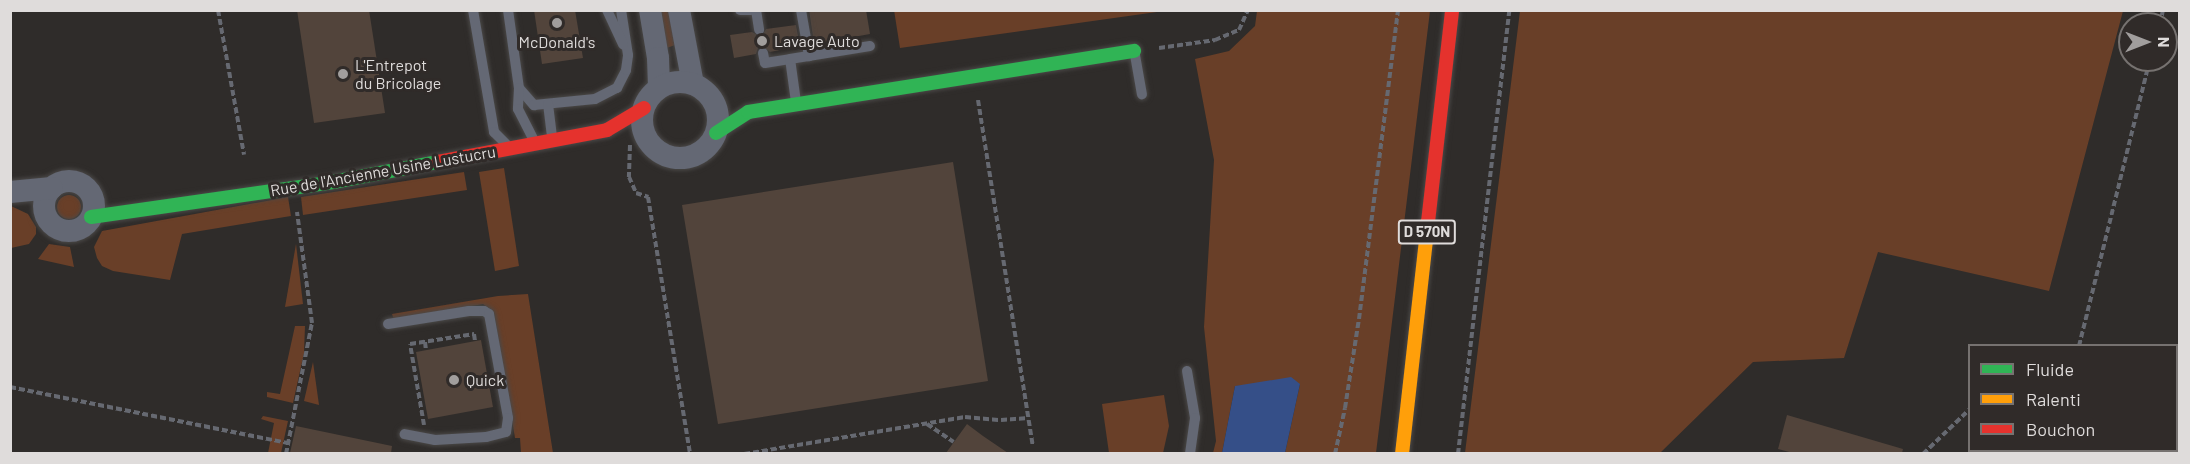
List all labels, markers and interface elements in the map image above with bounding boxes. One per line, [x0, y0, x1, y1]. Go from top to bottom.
north arrow [2118, 12, 2178, 72]
marker: McDonald's [550, 16, 564, 30]
place label: Lavage Auto [774, 31, 860, 51]
place label: McDonald's [519, 32, 595, 52]
marker: Lavage Auto [755, 34, 769, 48]
text: N [2155, 37, 2174, 47]
place label: L'Entrepot du Bricolage [355, 55, 441, 93]
marker: L'Entrepot du Bricolage [336, 67, 350, 81]
street label: Rue de l'Ancienne Usine Lustucru [269, 142, 497, 200]
road number: D 570N [1397, 220, 1457, 244]
legend [1968, 344, 2178, 452]
text: Fluide [2026, 358, 2074, 380]
place label: Quick [466, 370, 504, 390]
marker: Quick [447, 373, 461, 387]
text: Ralenti [2026, 388, 2081, 410]
text: Bouchon [2026, 418, 2095, 440]

